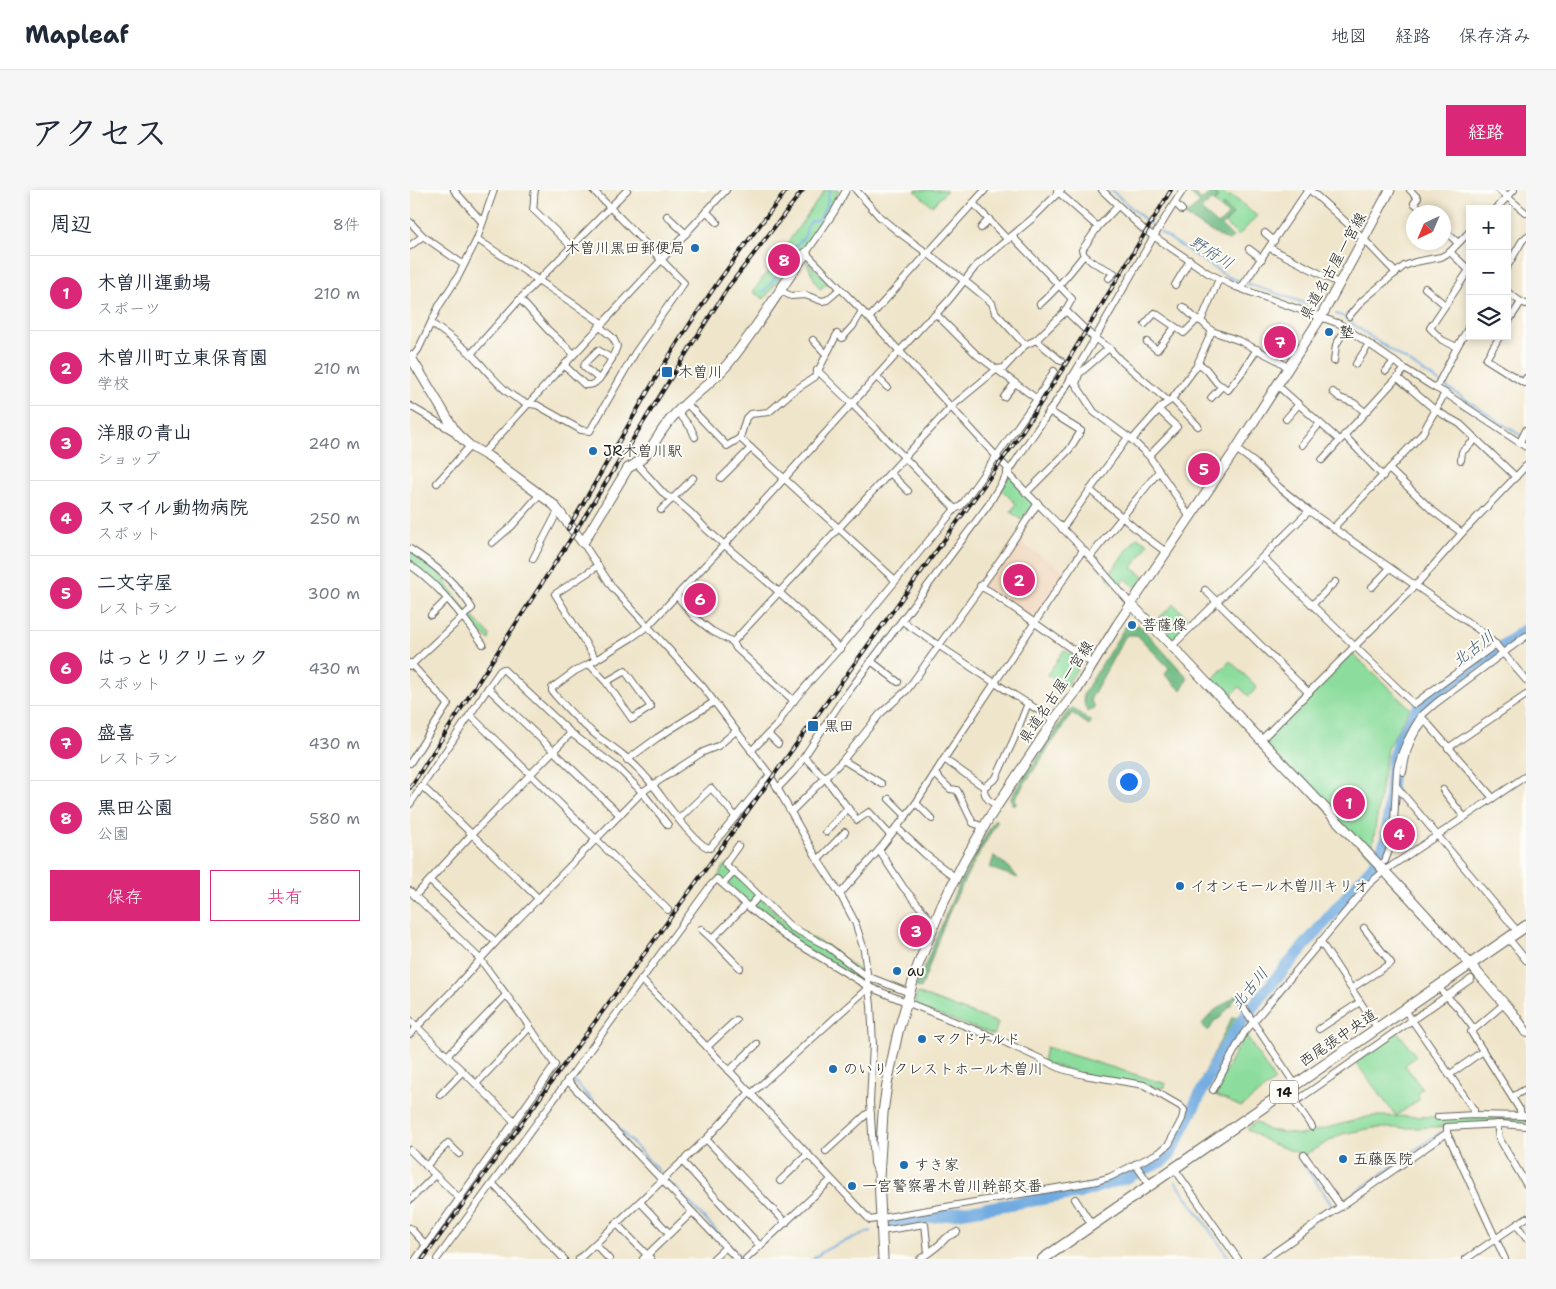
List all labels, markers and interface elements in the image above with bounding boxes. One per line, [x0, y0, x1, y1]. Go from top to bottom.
text: Mapleaf [25, 19, 129, 51]
text: 地図 [1331, 24, 1367, 48]
text: 経路 [1395, 24, 1431, 48]
text: 保存済み [1459, 24, 1531, 48]
button: 経路 [1446, 105, 1526, 156]
text: アクセス [30, 109, 168, 156]
north arrow [1406, 205, 1451, 250]
map controls [1466, 205, 1511, 340]
button: + [1466, 205, 1511, 250]
street label: 県道名古屋一宮線 [1295, 209, 1371, 323]
text: 周辺 [50, 210, 92, 238]
text: 8件 [333, 214, 360, 235]
water label: 野府川 [1186, 231, 1238, 274]
place label: 木曽川黒田郵便局 [565, 238, 685, 258]
pin: 8 [768, 241, 800, 279]
marker: 木曽川黒田郵便局 [689, 242, 701, 254]
button: − [1466, 250, 1511, 295]
text: 木曽川運動場 [97, 270, 211, 295]
text: 1 [62, 283, 70, 304]
text: 210 m [313, 283, 360, 304]
button: layers [1466, 295, 1511, 340]
text: スポーツ [97, 298, 161, 319]
place label: 塾 [1339, 322, 1354, 342]
pin: 7 [1264, 323, 1296, 361]
marker: 塾 [1323, 326, 1335, 338]
text: 木曽川町立東保育園 [97, 345, 268, 370]
text: 2 [60, 358, 72, 379]
text: 210 m [313, 358, 360, 379]
place label: 木曽川 [678, 362, 723, 382]
marker: 木曽川 [660, 365, 674, 379]
text: 学校 [97, 373, 129, 394]
text: 洋服の青山 [97, 420, 192, 445]
text: 3 [60, 433, 72, 454]
text: 240 m [308, 433, 360, 454]
place label: JR木曽川駅 [603, 441, 683, 461]
marker: JR木曽川駅 [587, 445, 599, 457]
text: ショップ [97, 448, 160, 469]
pin: 5 [1188, 450, 1220, 488]
text: スマイル動物病院 [97, 495, 248, 520]
text: 4 [60, 508, 72, 529]
text: 250 m [309, 508, 360, 529]
text: スポット [97, 523, 161, 544]
pin: 2 [1003, 561, 1035, 599]
text: 二文字屋 [97, 570, 173, 595]
pin: 6 [684, 580, 716, 618]
text: 5 [61, 583, 71, 604]
text: 300 m [308, 583, 360, 604]
text: レストラン [97, 598, 178, 619]
place label: 菩薩像 [1142, 615, 1187, 635]
marker: 菩薩像 [1126, 619, 1138, 631]
water label: 北古川 [1448, 626, 1499, 671]
street label: 県道名古屋一宮線 [1014, 637, 1098, 747]
text: はっとりクリニック [97, 645, 268, 670]
text: 6 [60, 658, 72, 679]
text: 430 m [309, 658, 360, 679]
text: スポット [97, 673, 161, 694]
place label: 黒田 [824, 716, 854, 736]
marker: 黒田 [806, 719, 820, 733]
text: 盛喜 [97, 720, 135, 745]
text: 7 [60, 733, 72, 754]
text: 430 m [309, 733, 360, 754]
text: レストラン [97, 748, 178, 769]
your location [1116, 769, 1142, 795]
pin: 1 [1333, 784, 1365, 822]
text: 黒田公園 [97, 795, 173, 820]
text: 8 [60, 808, 72, 829]
text: 580 m [309, 808, 360, 829]
pin: 4 [1383, 815, 1415, 853]
text: 公園 [97, 823, 129, 844]
button: 保存 [50, 870, 200, 921]
button: 共有 [210, 870, 360, 921]
place label: イオンモール木曽川キリオ [1190, 876, 1369, 896]
marker: イオンモール木曽川キリオ [1174, 880, 1186, 892]
pin: 3 [900, 912, 932, 950]
place label: au [907, 961, 925, 981]
water label: 北古川 [1226, 963, 1273, 1013]
marker: au [891, 965, 903, 977]
street label: 西尾張中央道 [1295, 1005, 1381, 1071]
place label: マクドナルド [932, 1029, 1021, 1049]
marker: マクドナルド [916, 1033, 928, 1045]
place label: のいり クレストホール木曽川 [843, 1059, 1043, 1079]
marker: のいり クレストホール木曽川 [827, 1063, 839, 1075]
road number: 14 [1270, 1080, 1298, 1104]
place label: 五藤医院 [1353, 1149, 1413, 1169]
marker: 五藤医院 [1337, 1153, 1349, 1165]
place label: すき家 [914, 1155, 959, 1175]
marker: すき家 [898, 1159, 910, 1171]
place label: 一宮警察署木曽川幹部交番 [862, 1176, 1042, 1196]
marker: 一宮警察署木曽川幹部交番 [846, 1180, 858, 1192]

